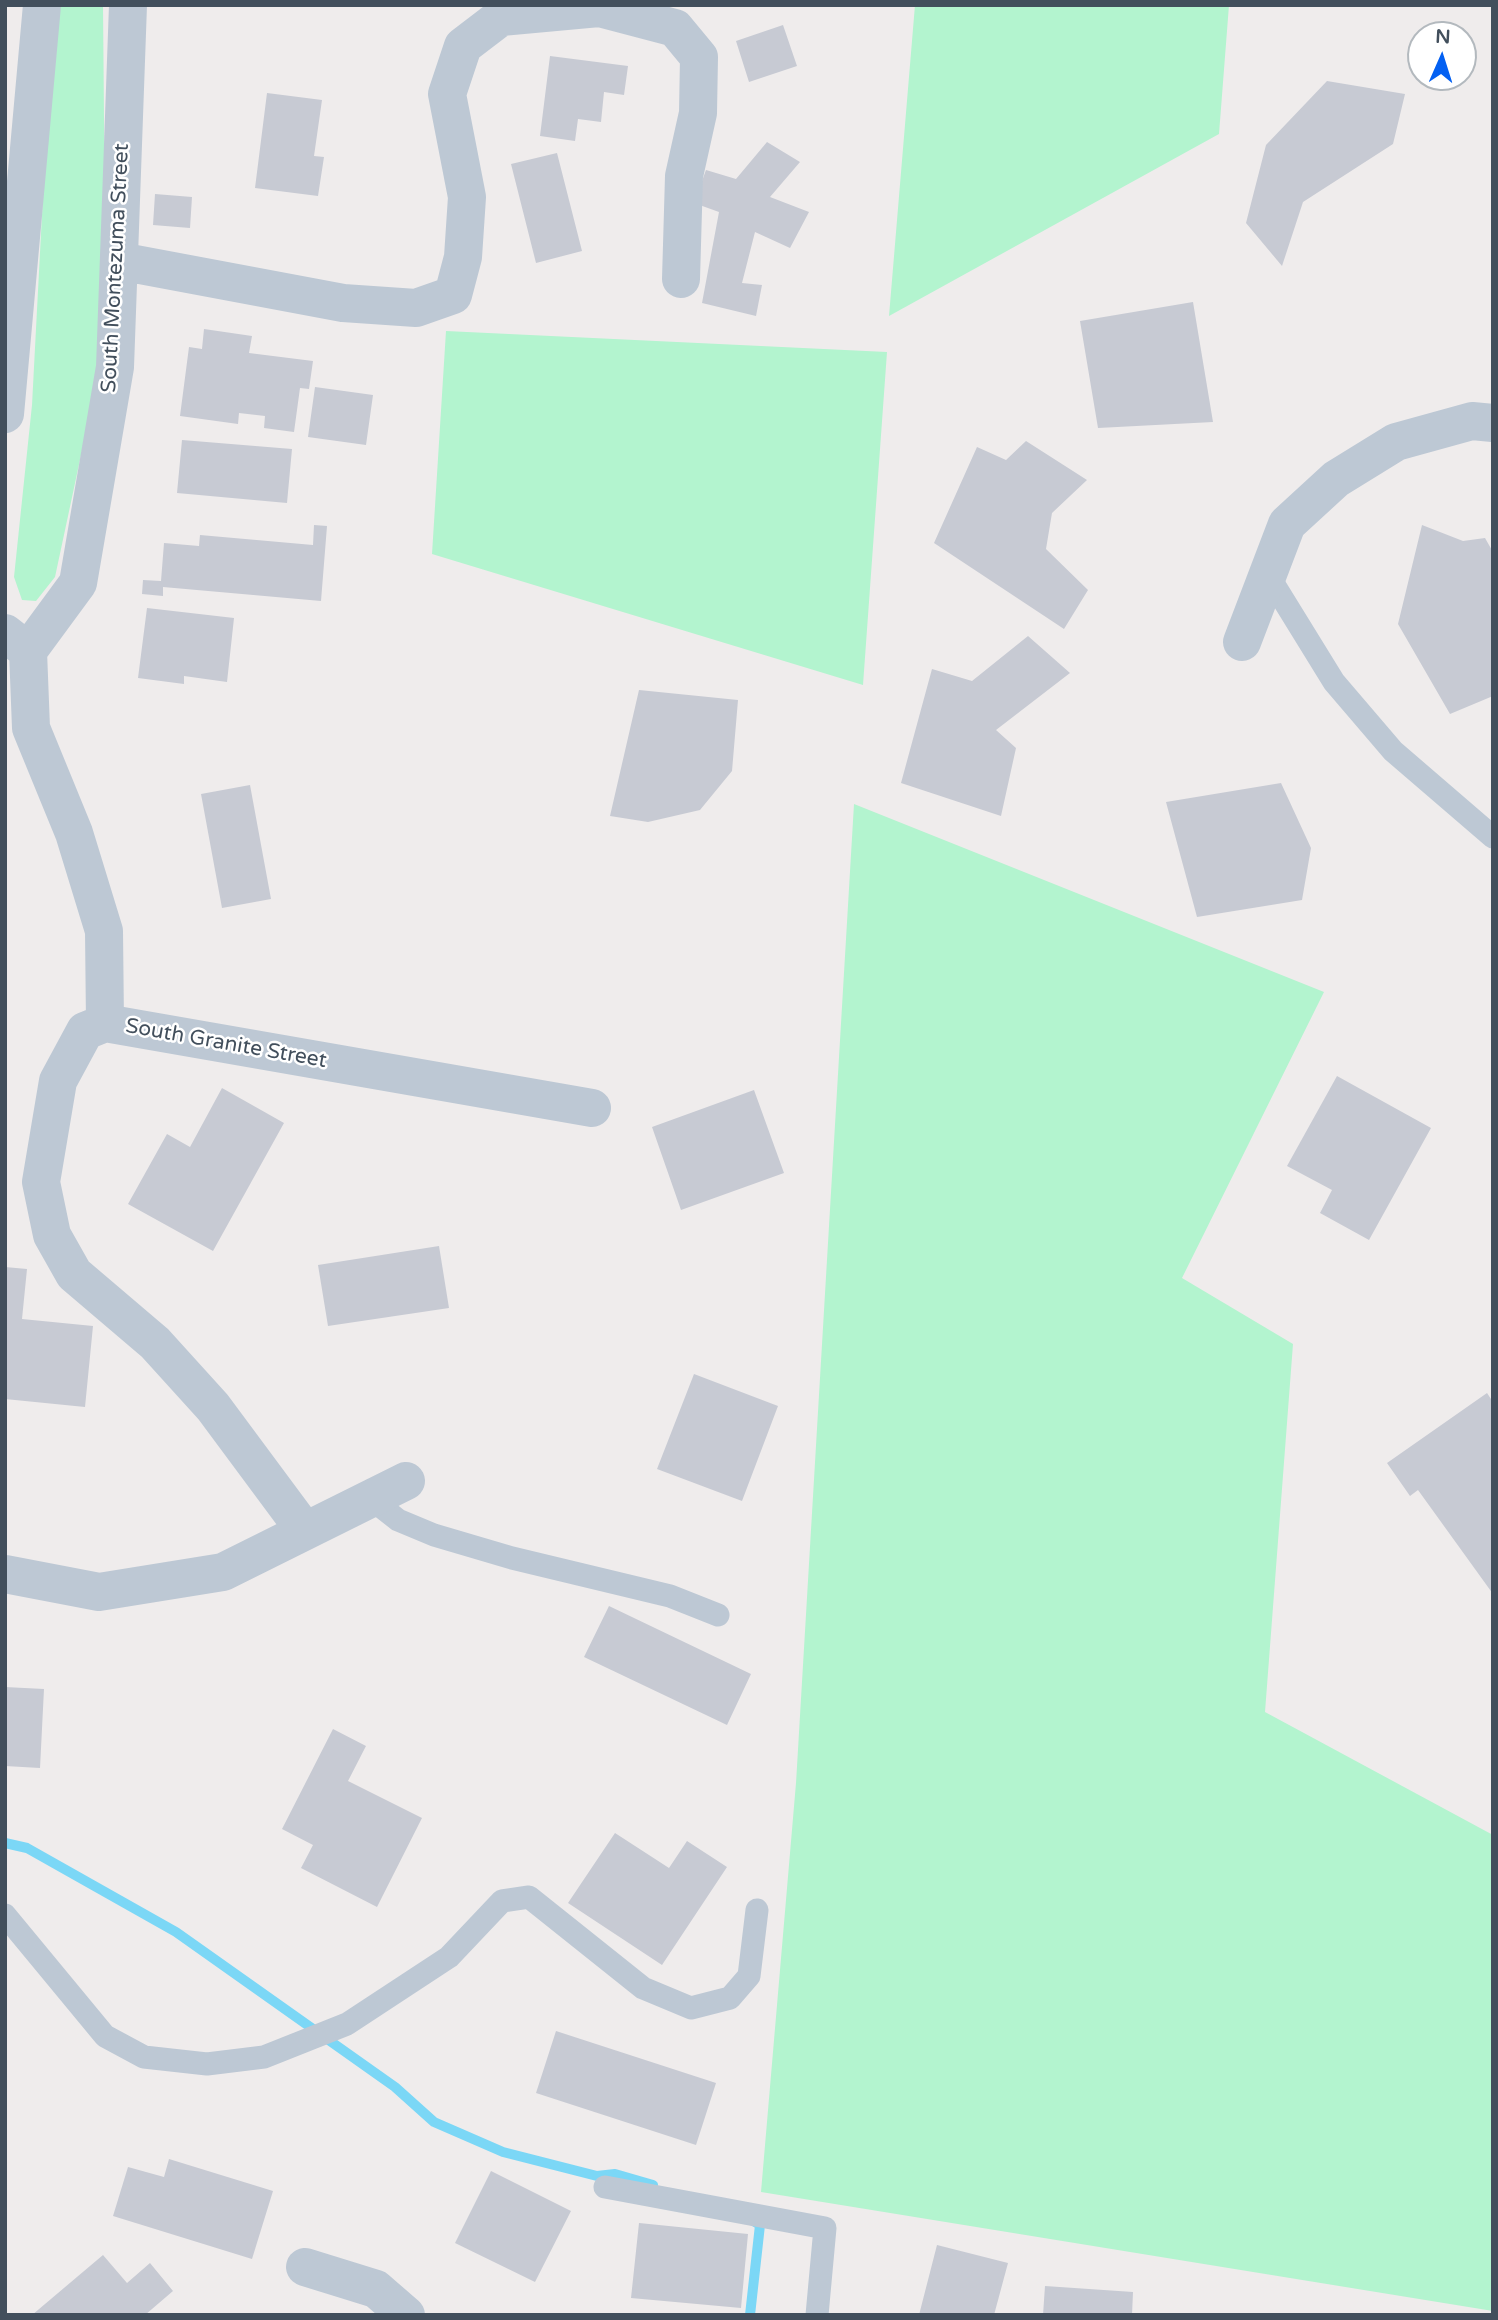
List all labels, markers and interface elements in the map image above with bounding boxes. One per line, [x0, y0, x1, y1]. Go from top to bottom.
north arrow [1407, 21, 1477, 91]
text: N [1435, 26, 1451, 48]
street label: South Montezuma Street [97, 143, 135, 393]
street label: South Granite Street [123, 1014, 329, 1074]

